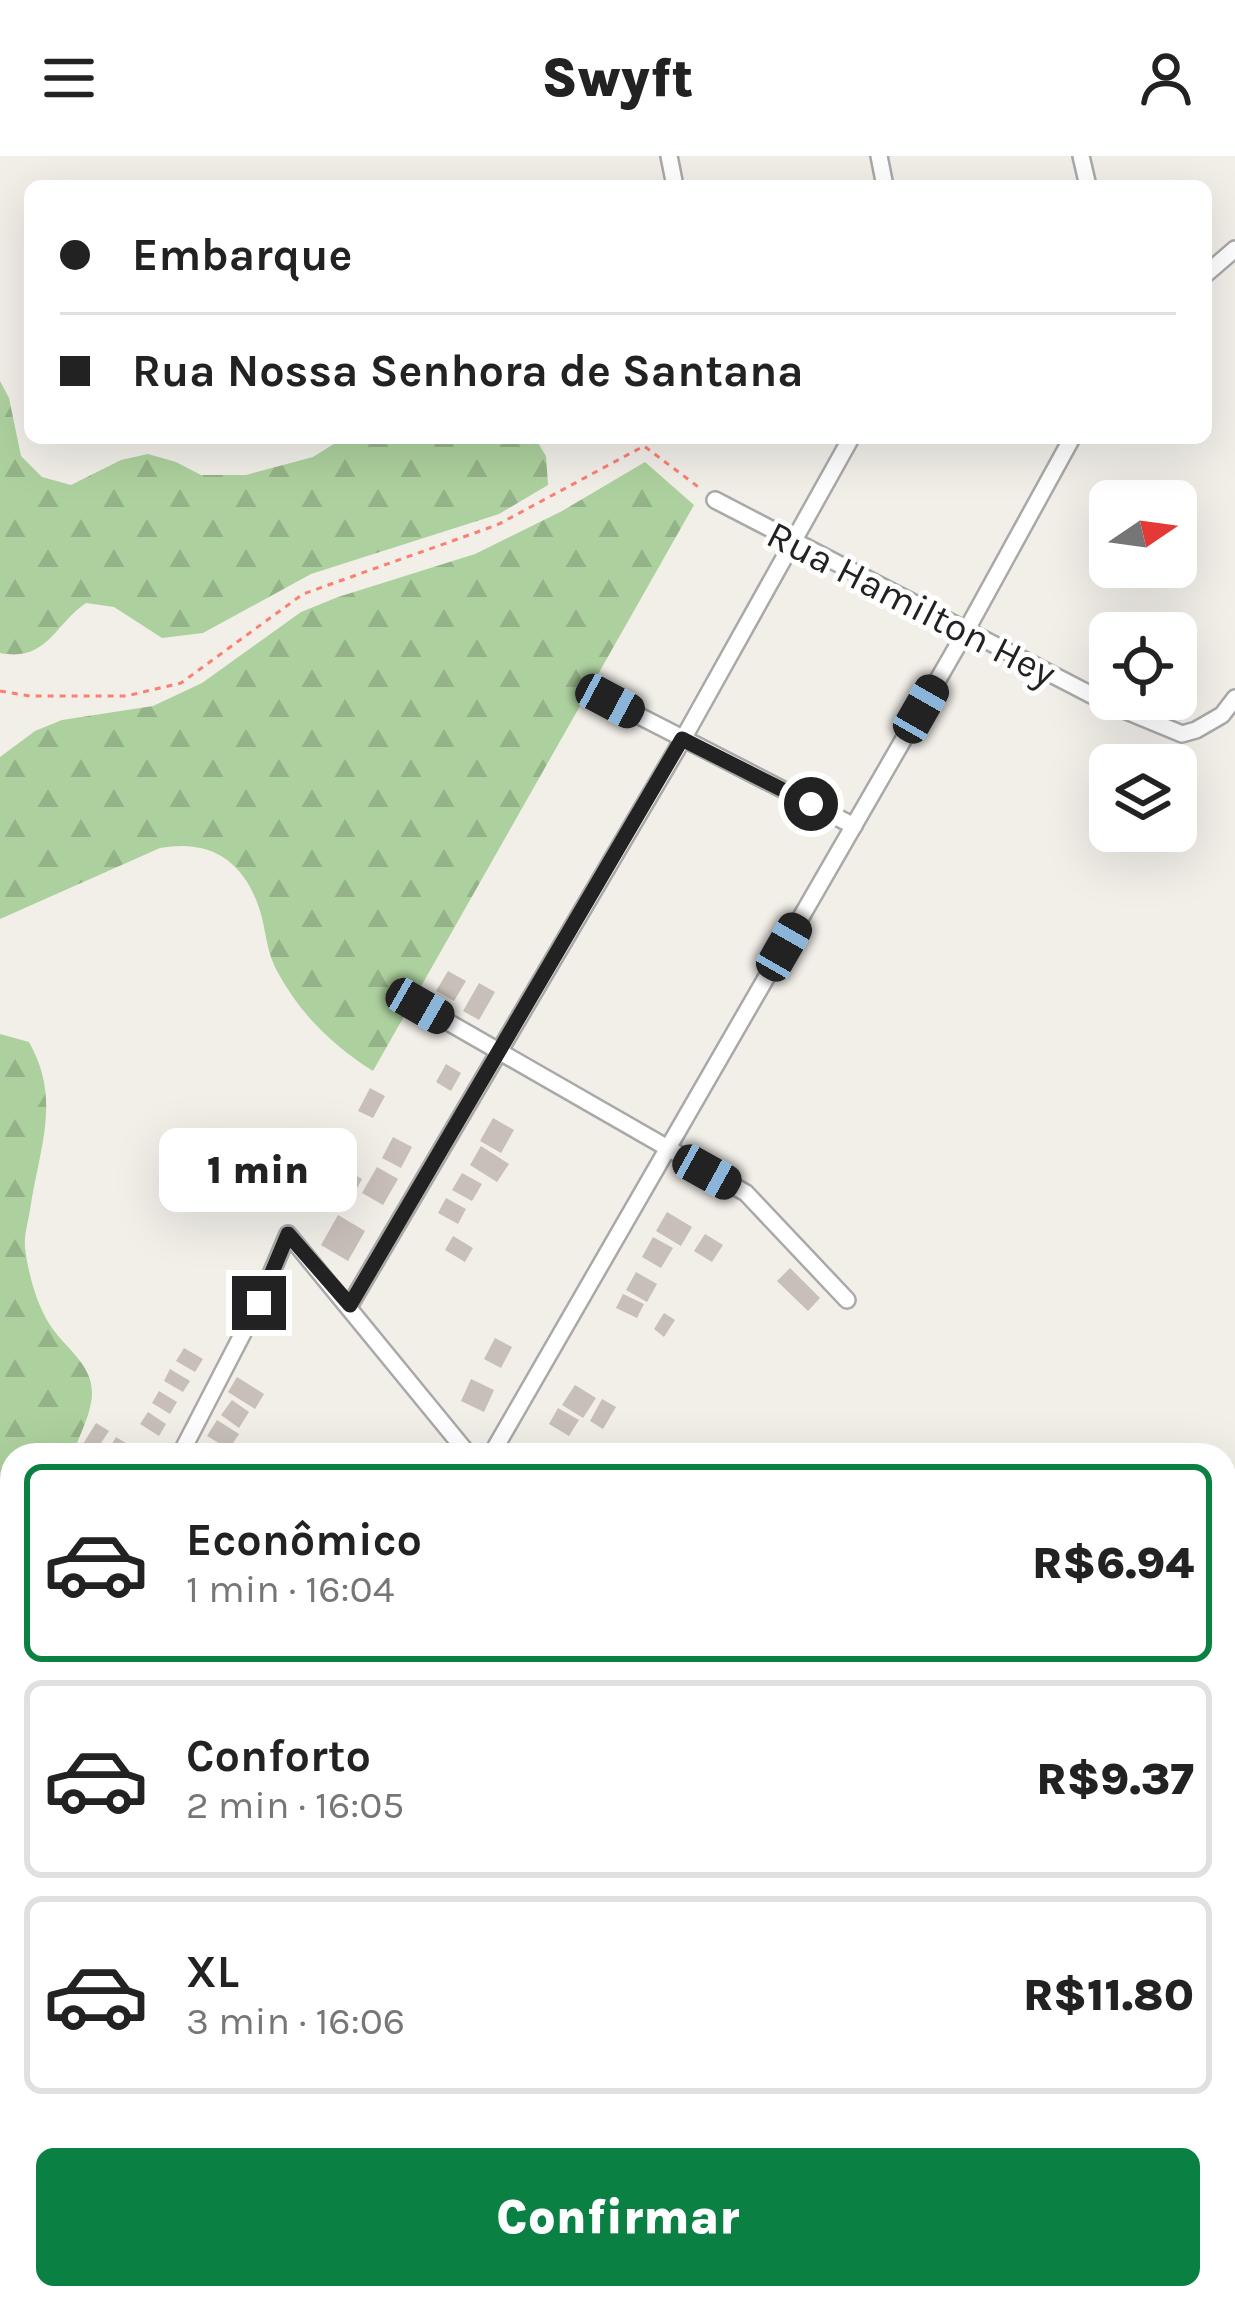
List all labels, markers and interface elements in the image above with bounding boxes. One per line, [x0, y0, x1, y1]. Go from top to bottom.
icon: menu [36, 45, 102, 111]
icon: person [1133, 45, 1199, 111]
text: Swyft [541, 46, 694, 110]
text: Embarque [132, 229, 352, 281]
text: Rua Nossa Senhora de Santana [132, 345, 804, 397]
north arrow [1089, 480, 1197, 588]
map controls [1089, 480, 1197, 852]
street label: Rua Hamilton Hey [760, 511, 1064, 697]
button: locate [1089, 612, 1197, 720]
car [570, 668, 650, 734]
car [887, 669, 955, 749]
button: layers [1089, 744, 1197, 852]
route start [784, 777, 838, 831]
car [750, 907, 818, 987]
car [380, 972, 460, 1040]
callout: 1 min [160, 1129, 358, 1213]
car [667, 1139, 747, 1205]
text: 1 min [207, 1147, 309, 1193]
route end [232, 1276, 286, 1330]
icon: car [42, 1509, 150, 1617]
text: Econômico [186, 1514, 422, 1566]
text: R$6.94 [1032, 1537, 1194, 1589]
text: 1 min · 16:04 [186, 1566, 394, 1612]
icon: car [42, 1725, 150, 1833]
text: Conforto [186, 1730, 371, 1782]
text: R$9.37 [1036, 1753, 1194, 1805]
text: 2 min · 16:05 [186, 1782, 404, 1828]
icon: car [42, 1941, 150, 2049]
text: XL [186, 1946, 239, 1998]
text: R$11.80 [1023, 1969, 1194, 2021]
text: 3 min · 16:06 [186, 1998, 405, 2044]
button: Confirmar [36, 2148, 1200, 2286]

